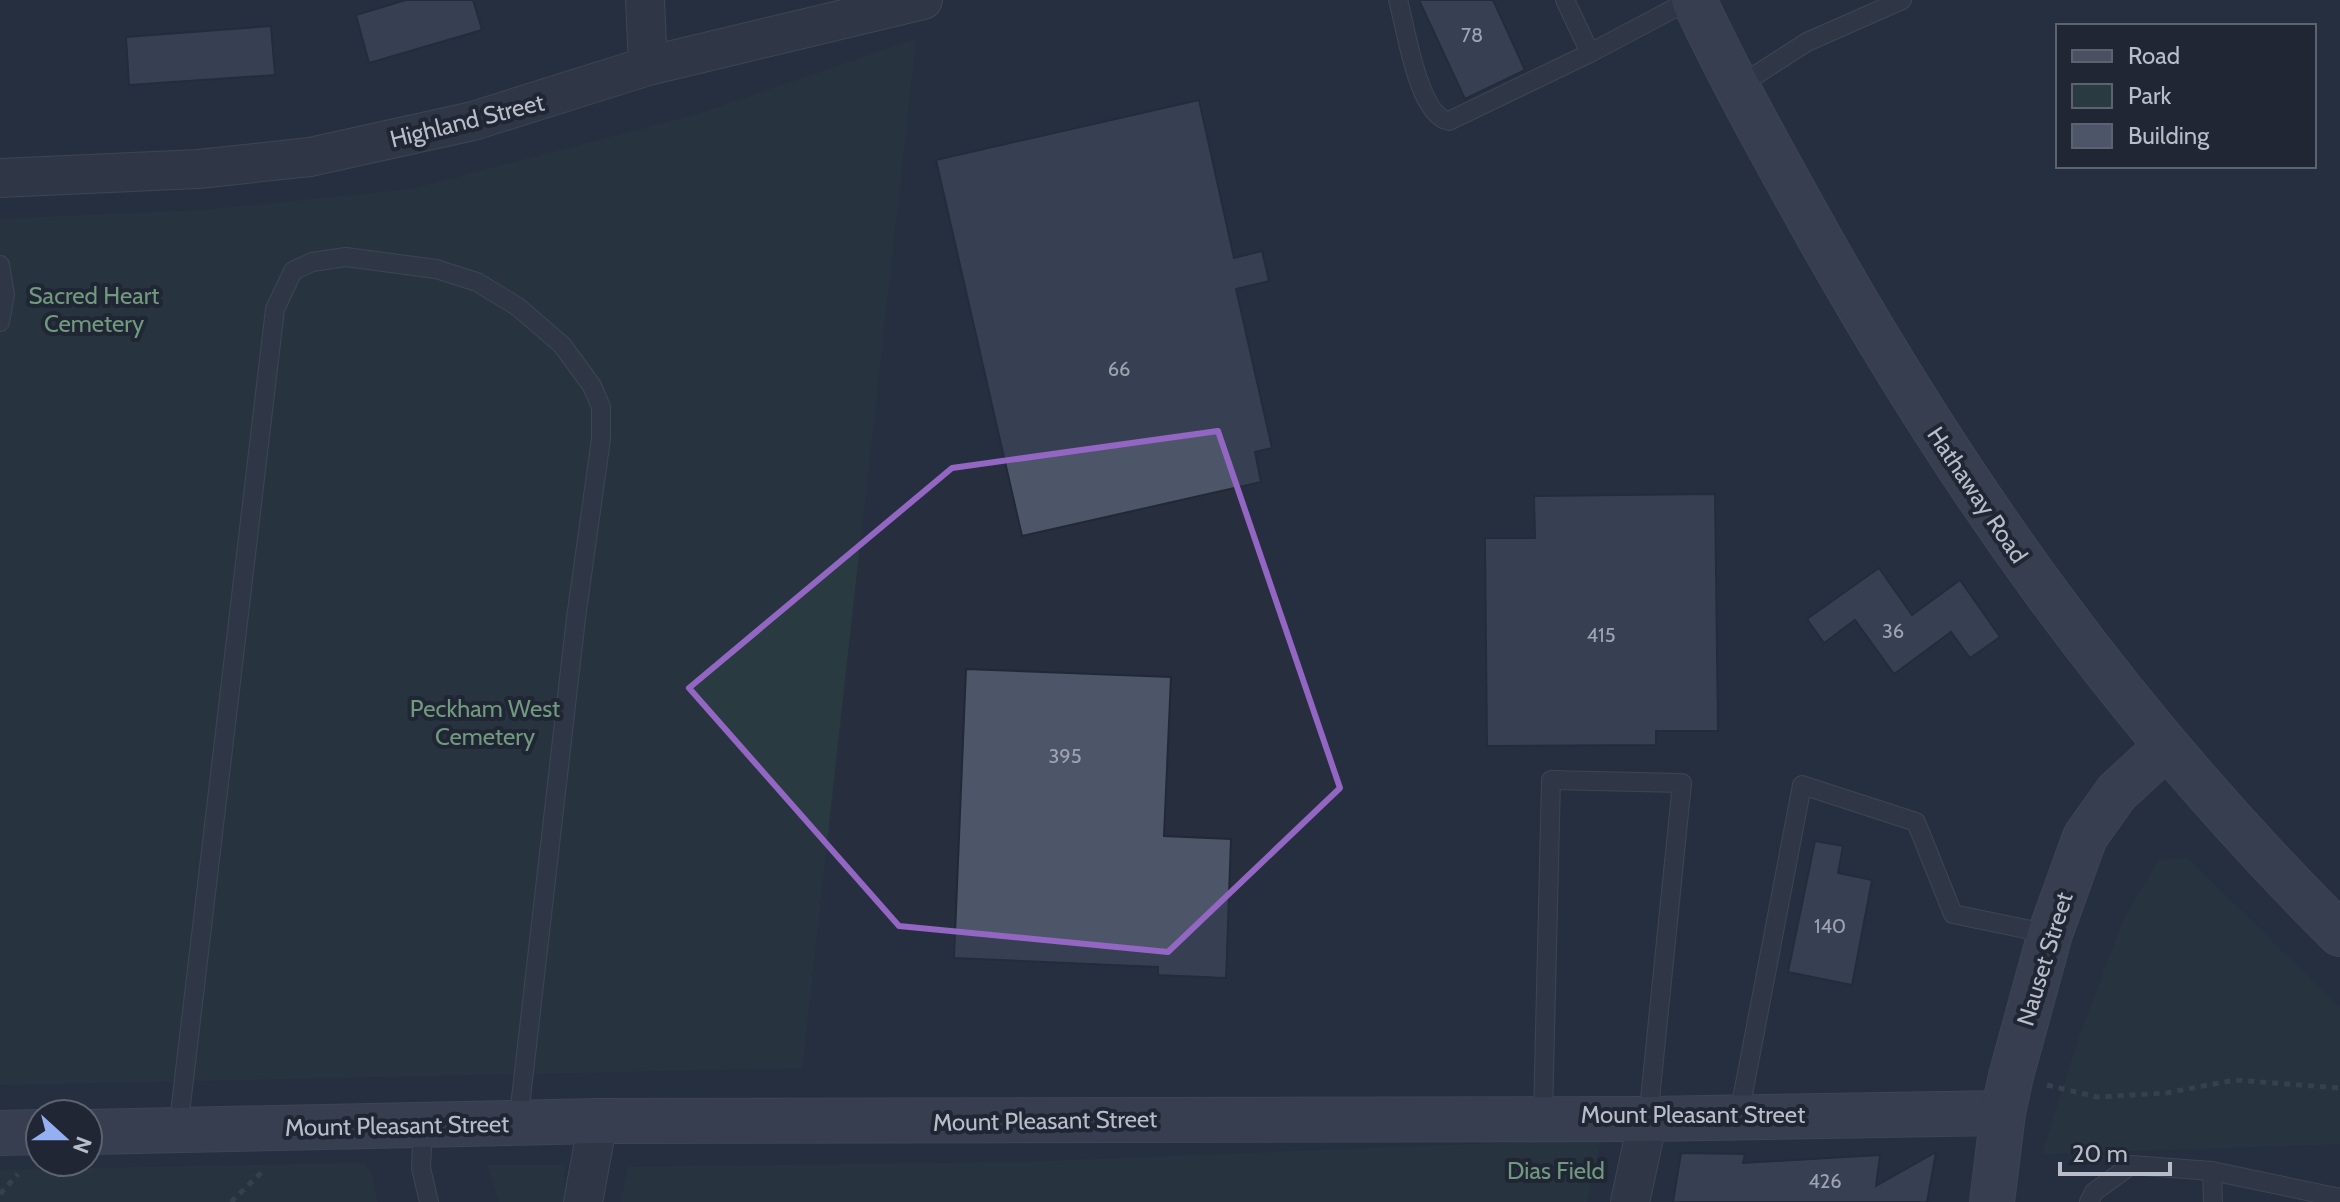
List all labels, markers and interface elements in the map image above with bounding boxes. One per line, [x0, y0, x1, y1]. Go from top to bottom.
house number: 78 [1461, 23, 1483, 47]
legend [2056, 24, 2316, 168]
text: Road [2128, 41, 2180, 70]
text: Park [2128, 81, 2171, 110]
street label: Highland Street [387, 87, 547, 154]
text: Building [2128, 121, 2210, 150]
park label: Sacred Heart Cemetery [29, 281, 159, 338]
house number: 66 [1108, 357, 1130, 381]
street label: Hathaway Road [1921, 421, 2034, 568]
house number: 36 [1882, 619, 1904, 643]
house number: 415 [1587, 623, 1615, 647]
park label: Peckham West Cemetery [410, 694, 560, 751]
house number: 395 [1049, 744, 1082, 768]
street label: Nauset Street [2010, 889, 2079, 1029]
house number: 140 [1814, 914, 1846, 938]
north arrow [24, 1098, 104, 1178]
street label: Mount Pleasant Street [1581, 1100, 1805, 1129]
street label: Mount Pleasant Street [933, 1104, 1157, 1137]
street label: Mount Pleasant Street [285, 1109, 509, 1142]
scale bar [2060, 1126, 2170, 1176]
text: N [67, 1133, 98, 1157]
text: 20 m [2072, 1139, 2128, 1168]
park label: Dias Field [1507, 1156, 1605, 1185]
house number: 426 [1808, 1169, 1842, 1193]

